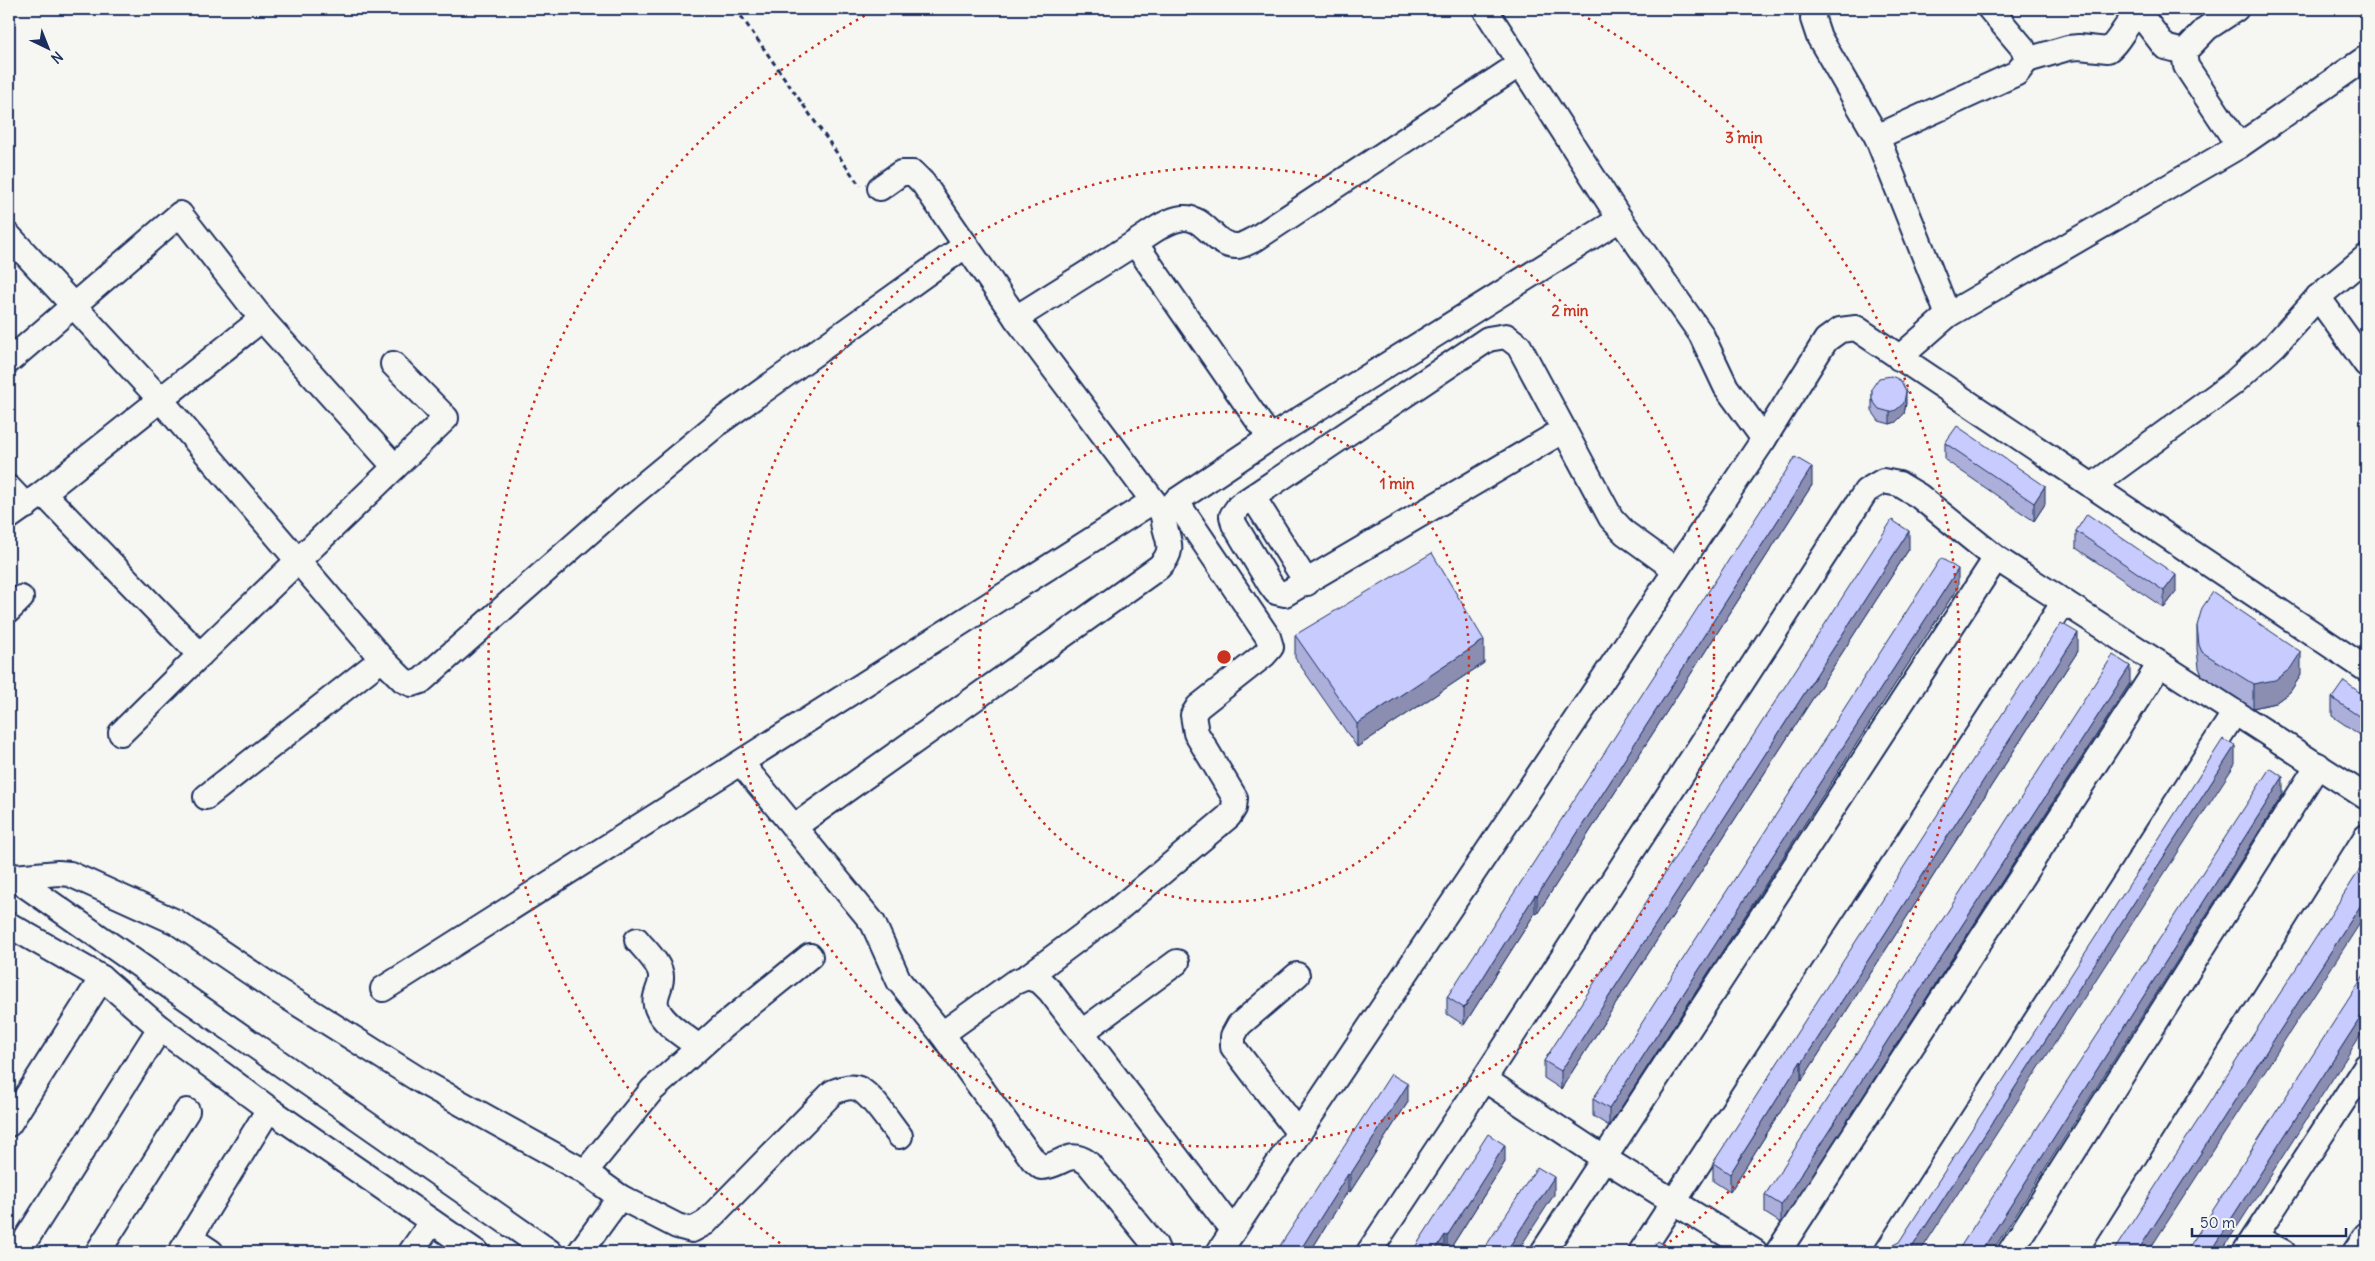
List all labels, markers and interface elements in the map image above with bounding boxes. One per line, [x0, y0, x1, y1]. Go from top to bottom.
north arrow [22, 22, 72, 72]
text: N [47, 48, 67, 67]
text: 3 min [1725, 128, 1763, 147]
text: 2 min [1552, 301, 1589, 320]
text: 1 min [1380, 474, 1415, 493]
centre of rings [1215, 648, 1233, 666]
scale bar [2192, 1206, 2346, 1238]
text: 50 m [2200, 1213, 2235, 1232]

